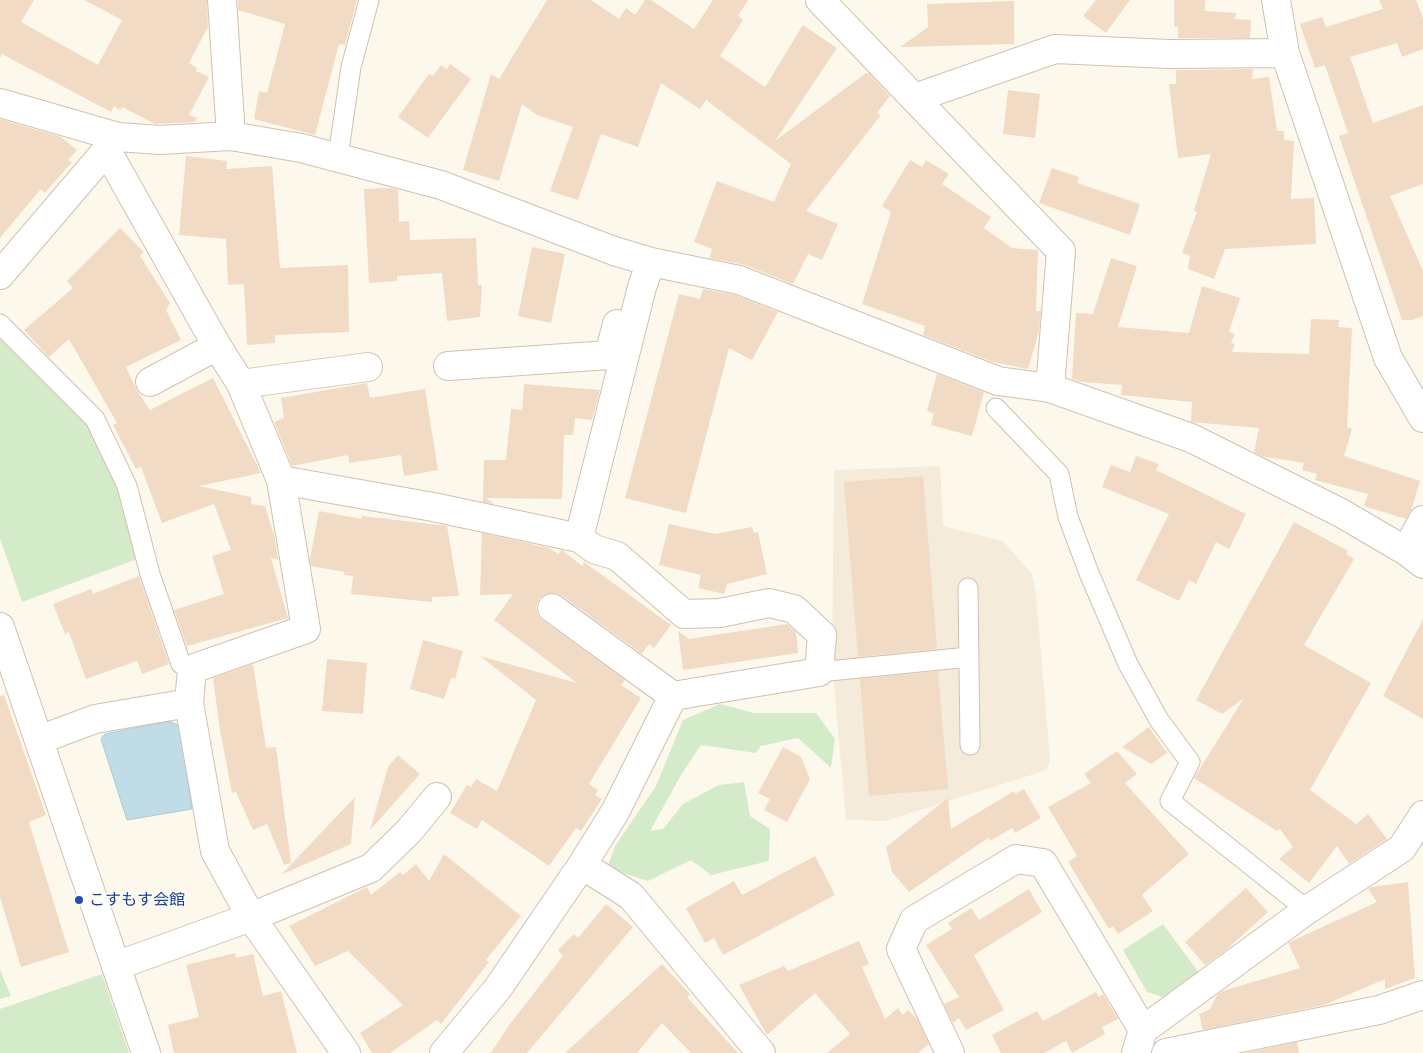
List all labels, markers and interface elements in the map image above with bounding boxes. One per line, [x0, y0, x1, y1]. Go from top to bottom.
place label: こすもす会館 [89, 890, 185, 910]
marker: こすもす会館 [73, 894, 85, 906]

